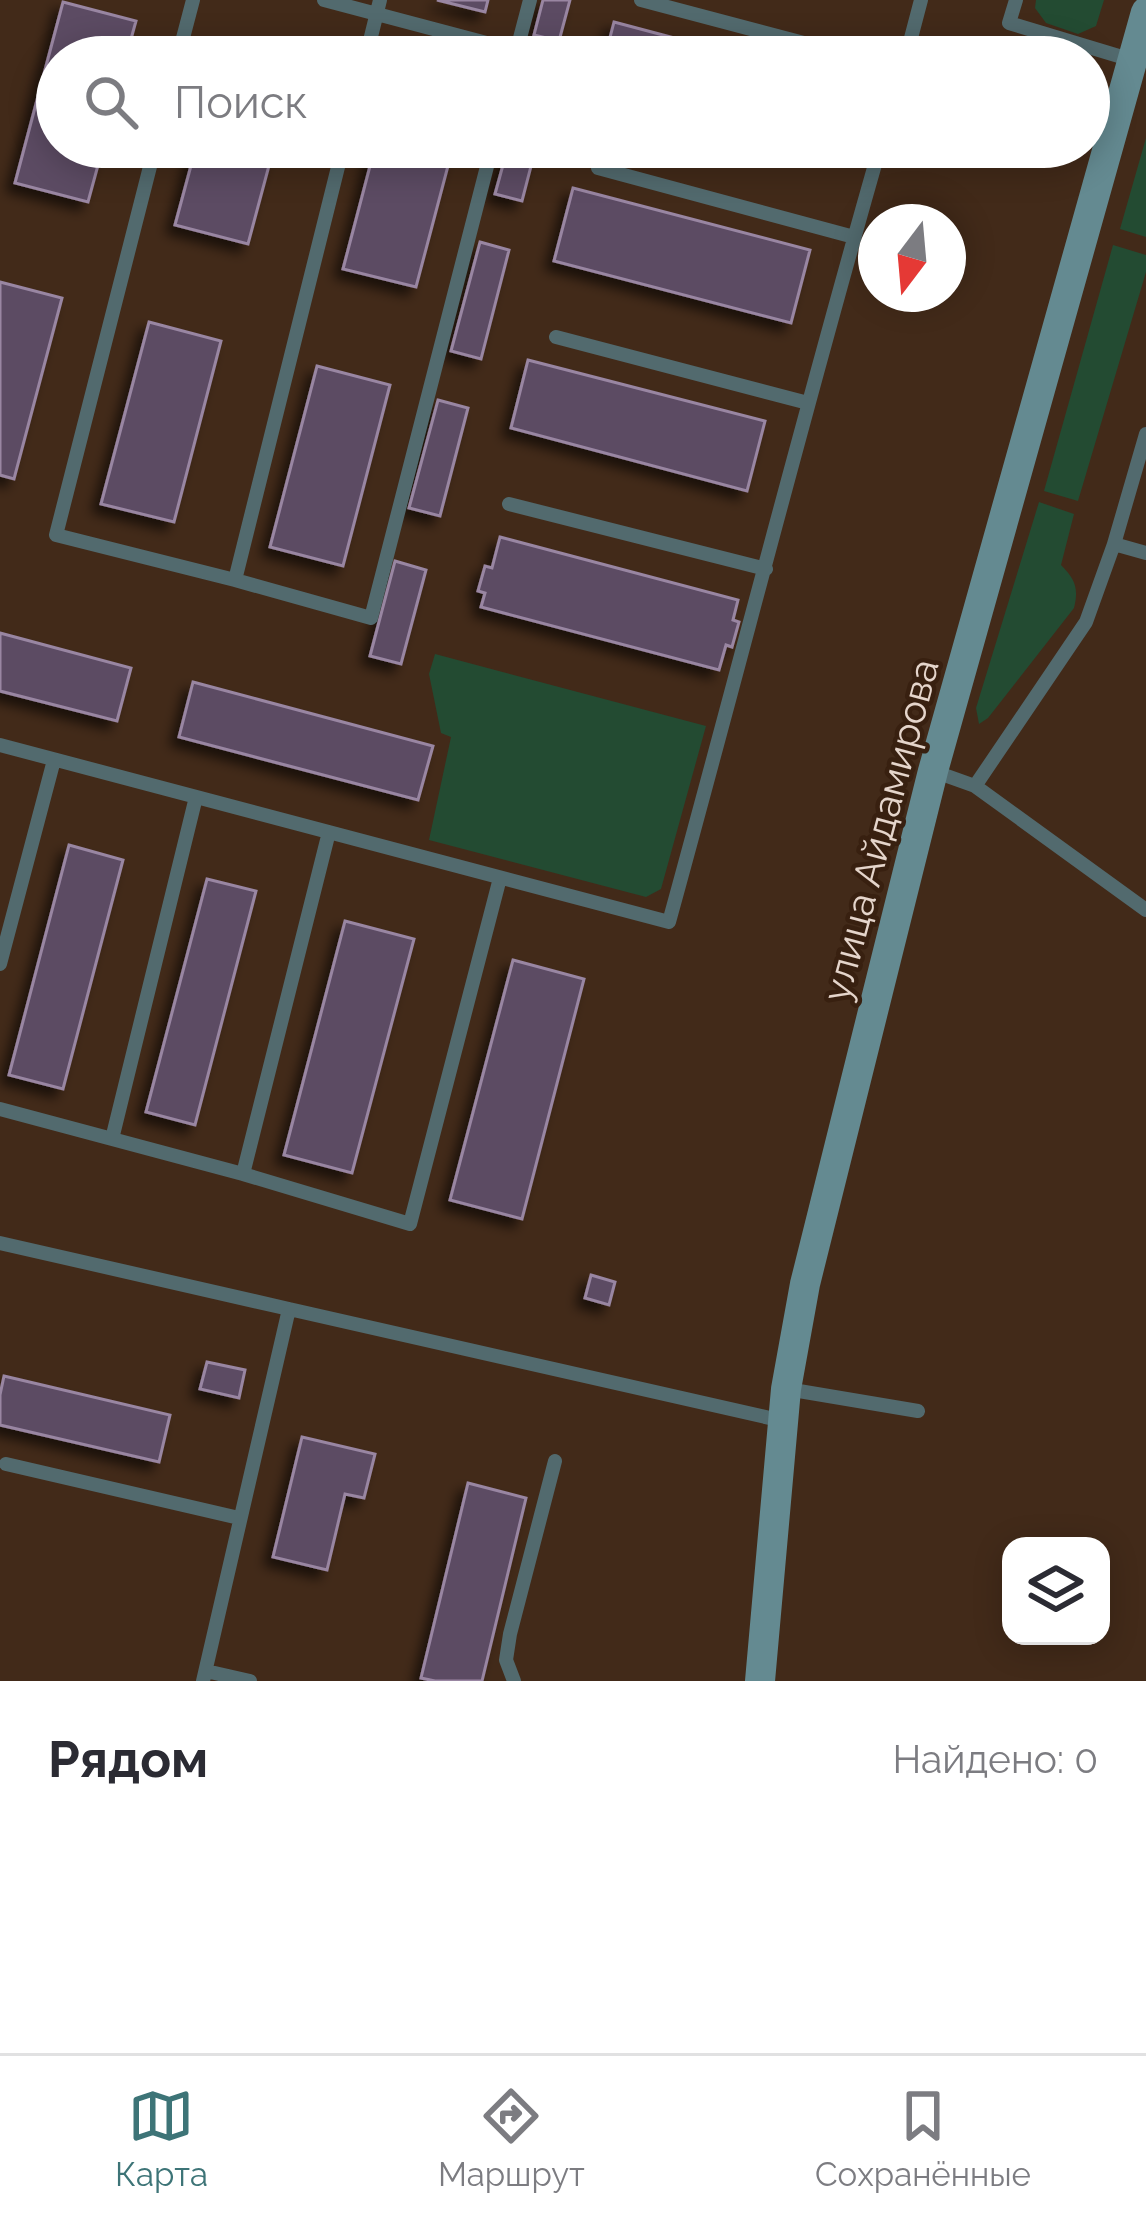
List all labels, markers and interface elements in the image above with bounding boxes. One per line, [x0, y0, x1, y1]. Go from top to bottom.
search box [36, 36, 1110, 168]
icon: search [78, 69, 144, 135]
text: Поиск [174, 76, 308, 129]
north arrow [858, 204, 966, 312]
street label: улица Айдамирова [812, 654, 948, 1006]
map controls [1002, 1537, 1110, 1645]
button: layers [1002, 1537, 1110, 1645]
text: Рядом [48, 1729, 208, 1789]
text: Найдено: 0 [892, 1736, 1098, 1782]
tab: Карта [115, 2083, 208, 2194]
tab: Маршрут [438, 2083, 585, 2194]
tab: Сохранённые [815, 2083, 1031, 2194]

